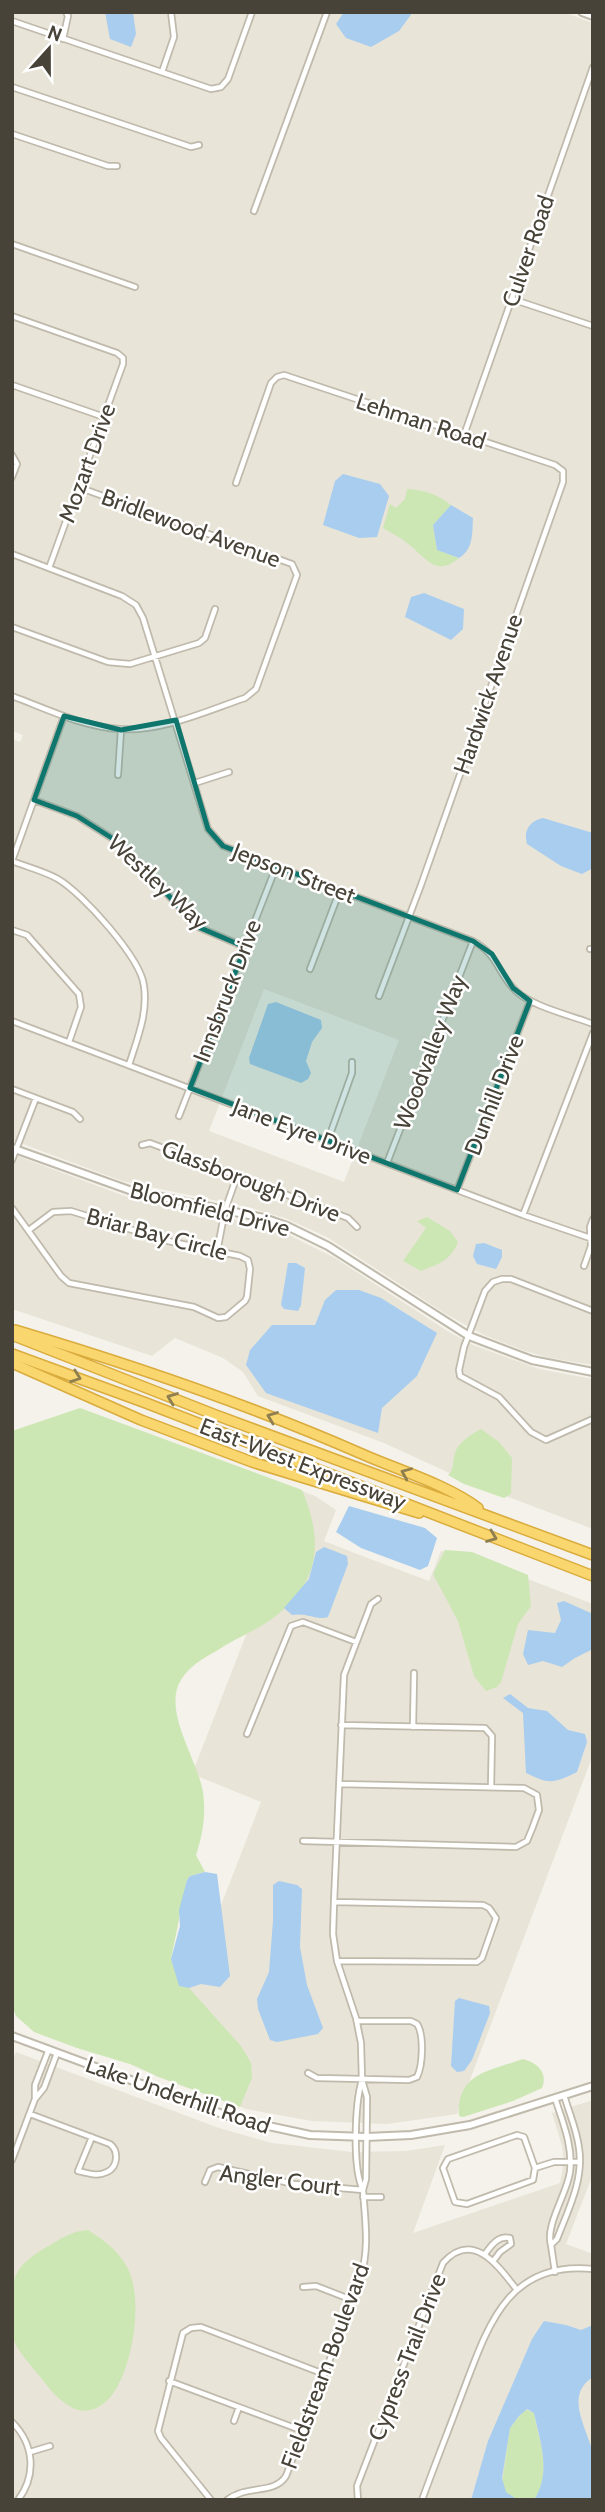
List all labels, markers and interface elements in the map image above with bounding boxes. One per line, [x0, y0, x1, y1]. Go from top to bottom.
north arrow [14, 14, 84, 84]
text: N [45, 20, 65, 47]
street label: Culver Road [496, 191, 560, 311]
street label: Lehman Road [353, 387, 489, 455]
street label: Mozart Drive [53, 400, 122, 526]
street label: Bridlewood Avenue [98, 483, 284, 573]
street label: Hardwick Avenue [448, 610, 529, 778]
street label: Westley Way [102, 829, 214, 936]
street label: Jepson Street [228, 836, 360, 909]
street label: Innsbruck Drive [187, 916, 267, 1066]
street label: Woodvalley Way [388, 970, 472, 1133]
street label: Dunhill Drive [458, 1031, 530, 1159]
street label: Jane Eyre Drive [228, 1091, 375, 1170]
street label: Glassborough Drive [158, 1134, 344, 1228]
street label: Bloomfield Drive [127, 1176, 293, 1242]
street label: Briar Bay Circle [84, 1202, 231, 1266]
one-way arrow [70, 1369, 82, 1383]
one-way arrow [166, 1392, 178, 1406]
street label: East-West Expressway [196, 1412, 410, 1516]
one-way arrow [266, 1412, 278, 1426]
one-way arrow [401, 1467, 413, 1481]
one-way arrow [486, 1529, 498, 1543]
street label: Lake Underhill Road [82, 2050, 274, 2140]
street label: Angler Court [218, 2159, 342, 2201]
street label: Fieldstream Boulevard [275, 2260, 375, 2472]
street label: Cypress Trail Drive [362, 2269, 452, 2445]

